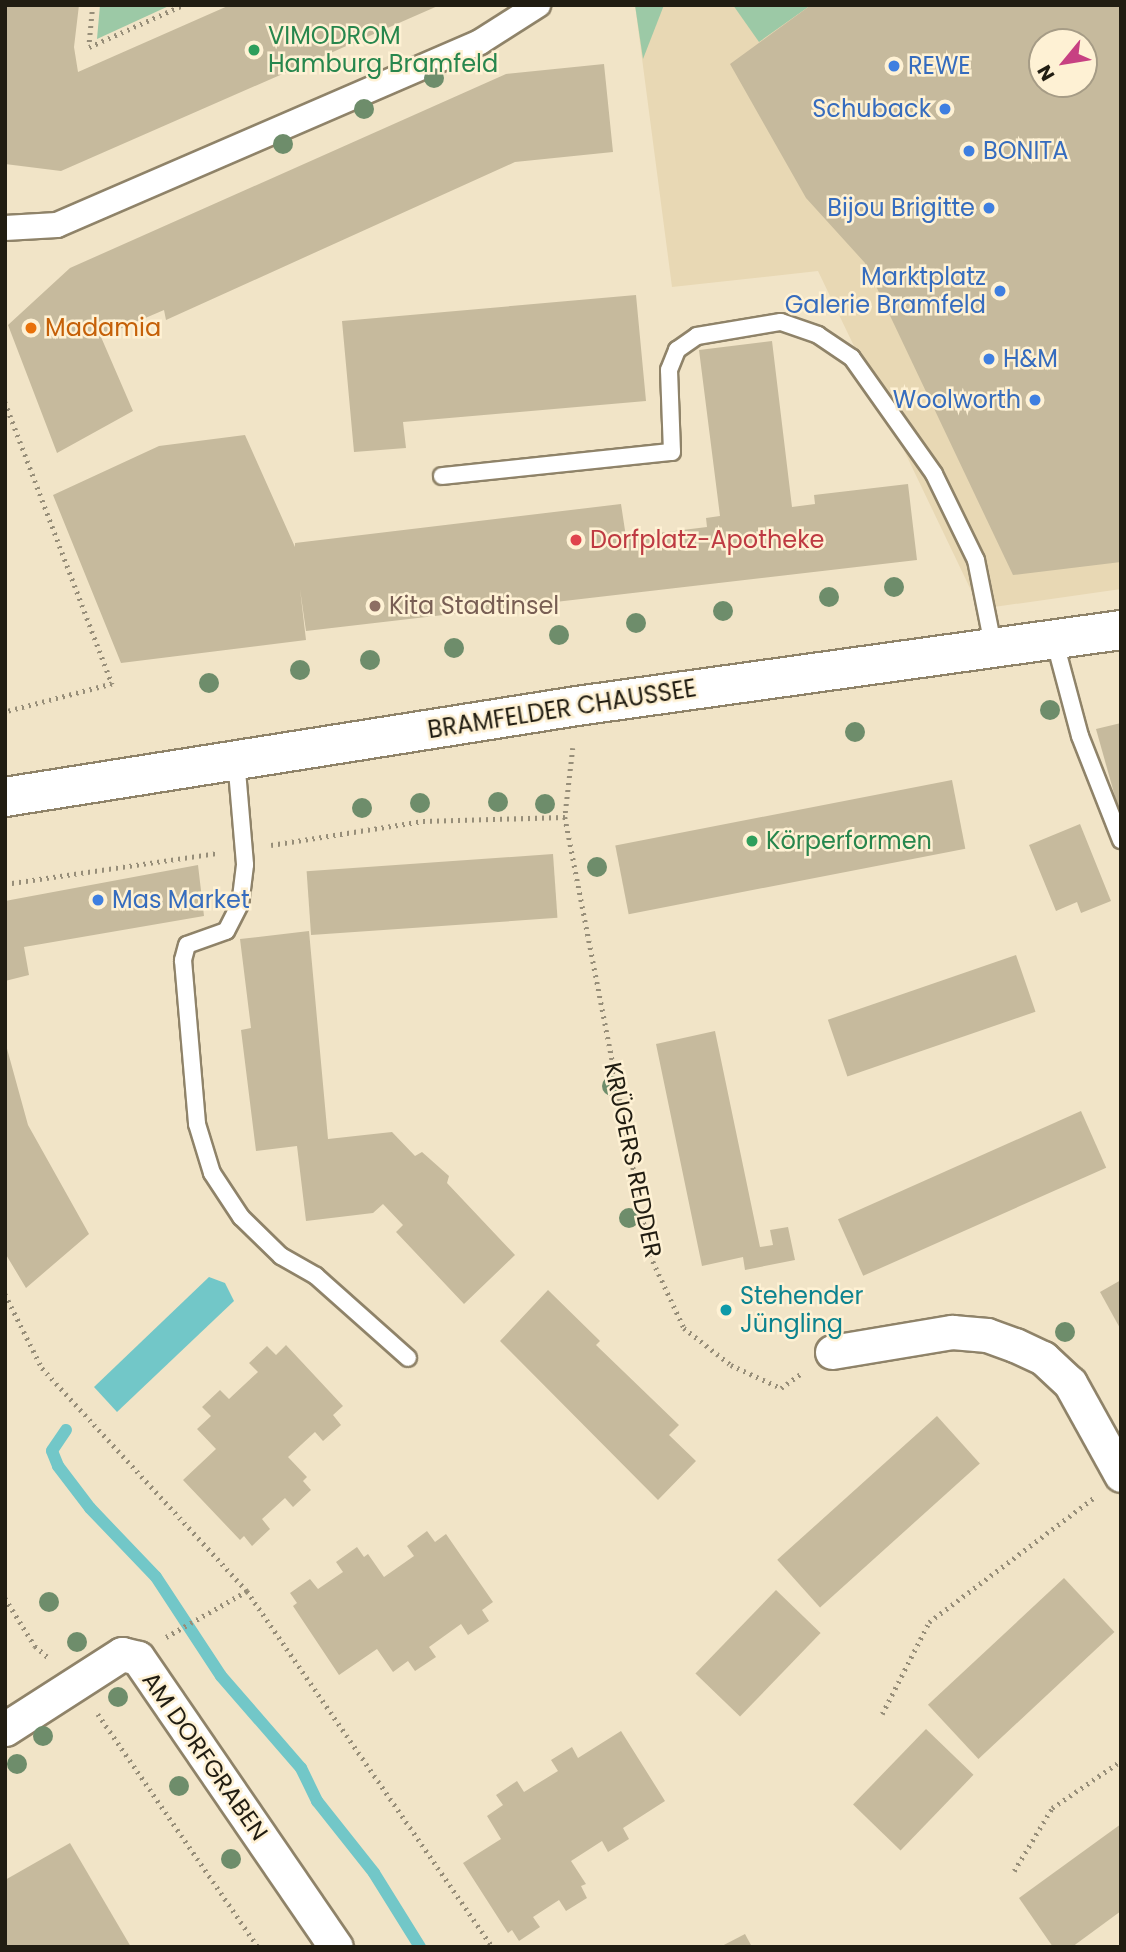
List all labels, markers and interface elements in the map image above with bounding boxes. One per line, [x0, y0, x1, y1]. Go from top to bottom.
place label: VIMODROM Hamburg Bramfeld [268, 22, 498, 78]
north arrow [1028, 28, 1098, 98]
marker: VIMODROM Hamburg Bramfeld [246, 42, 262, 58]
place label: REWE [908, 52, 971, 80]
marker: REWE [886, 58, 902, 74]
text: N [1031, 60, 1061, 86]
place label: Schuback [812, 95, 931, 123]
marker: Schuback [937, 101, 953, 117]
place label: BONITA [983, 137, 1069, 165]
marker: BONITA [961, 143, 977, 159]
place label: Bijou Brigitte [827, 194, 975, 222]
marker: Bijou Brigitte [981, 200, 997, 216]
place label: Marktplatz Galerie Bramfeld [785, 263, 986, 319]
marker: Marktplatz Galerie Bramfeld [992, 283, 1008, 299]
place label: Madamia [45, 314, 161, 342]
marker: Madamia [23, 320, 39, 336]
place label: H&M [1003, 345, 1058, 373]
marker: H&M [981, 351, 997, 367]
place label: Woolworth [893, 386, 1021, 414]
marker: Woolworth [1027, 392, 1043, 408]
place label: Dorfplatz-Apotheke [590, 526, 824, 554]
marker: Dorfplatz-Apotheke [568, 532, 584, 548]
place label: Kita Stadtinsel [389, 592, 559, 620]
marker: Kita Stadtinsel [367, 598, 383, 614]
street label: BRAMFELDER CHAUSSEE [426, 674, 698, 744]
place label: Körperformen [766, 827, 932, 855]
marker: Körperformen [744, 833, 760, 849]
place label: Mas Market [112, 886, 250, 914]
marker: Mas Market [90, 892, 106, 908]
street label: KRÜGERS REDDER [598, 1060, 668, 1260]
place label: Stehender Jüngling [740, 1282, 863, 1338]
marker: Stehender Jüngling [718, 1302, 734, 1318]
street label: AM DORFGRABEN [136, 1666, 274, 1846]

